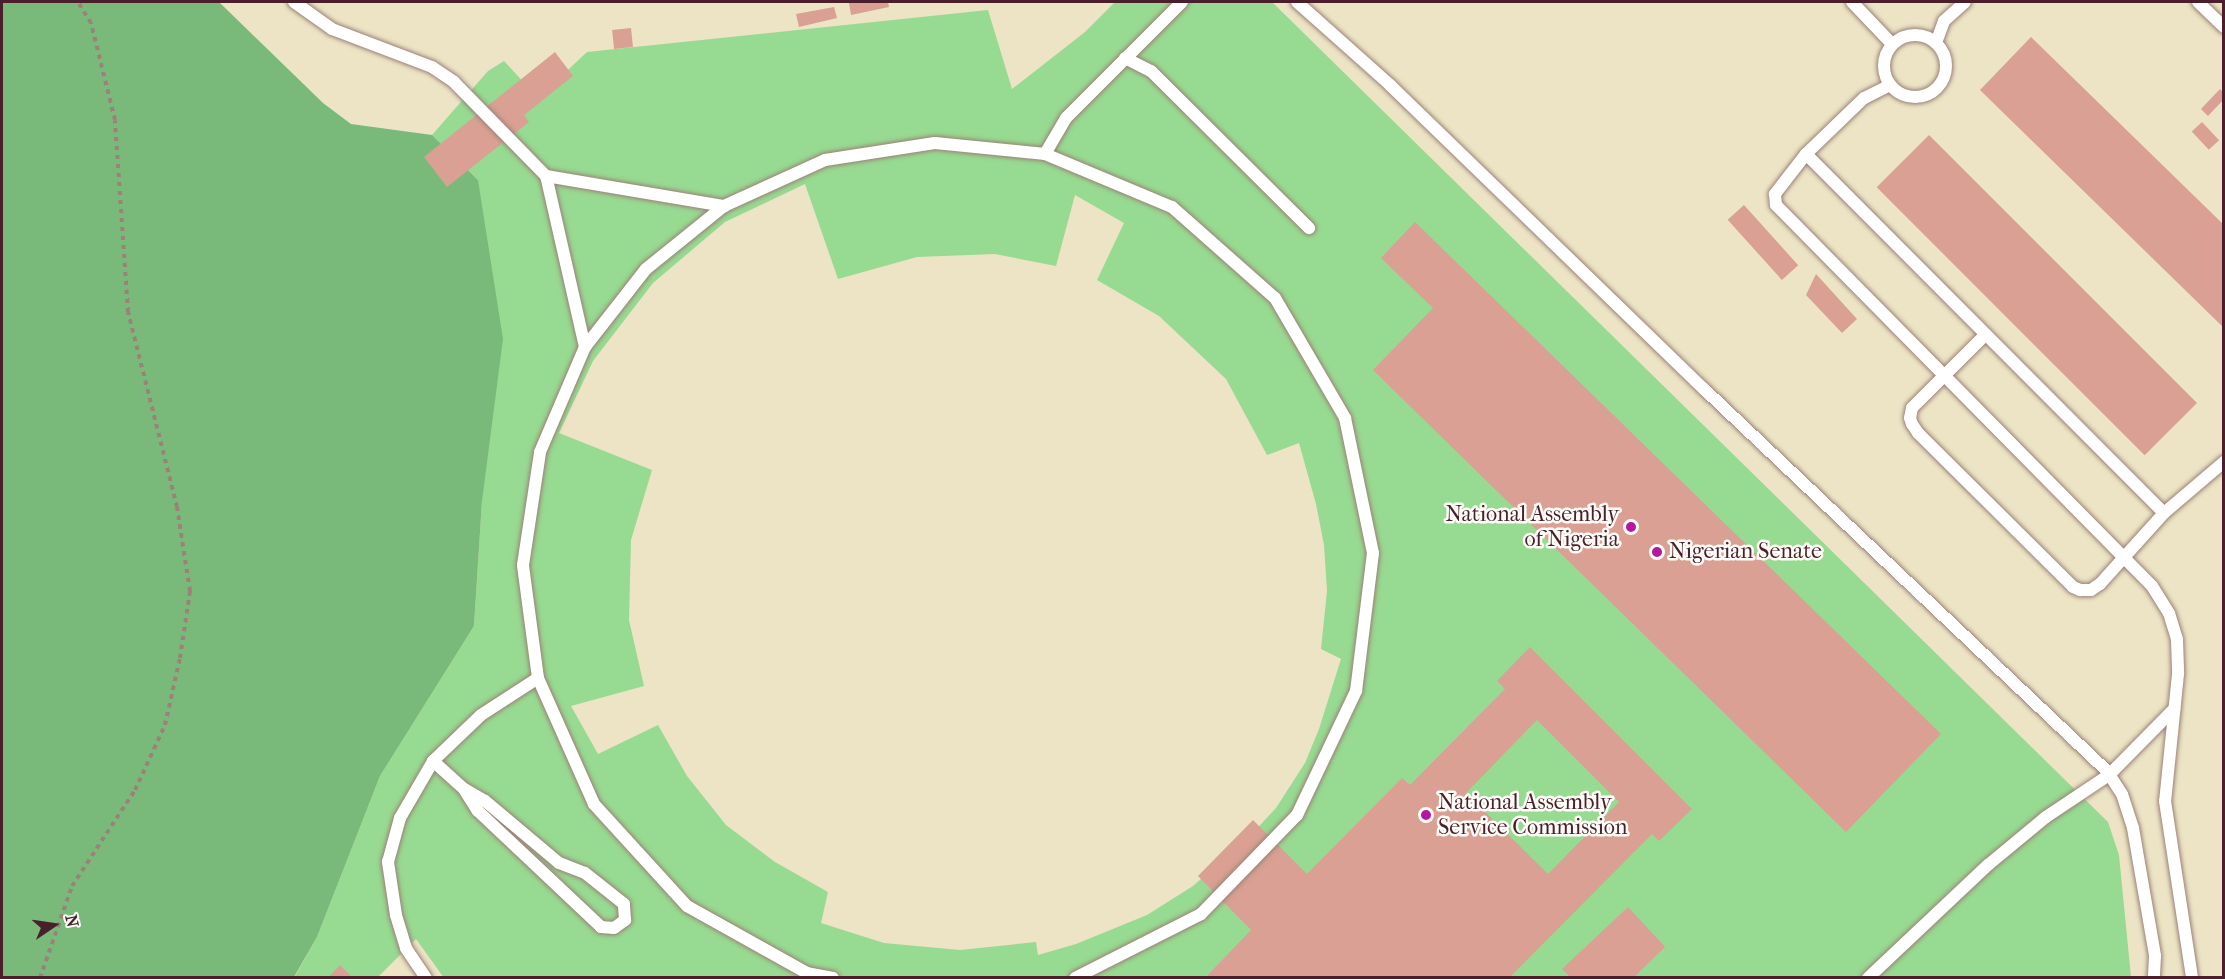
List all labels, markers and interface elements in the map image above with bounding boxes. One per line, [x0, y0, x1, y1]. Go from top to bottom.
place label: National Assembly of Nigeria [1445, 501, 1619, 552]
marker: National Assembly of Nigeria [1624, 520, 1638, 534]
place label: Nigerian Senate [1669, 539, 1822, 565]
marker: Nigerian Senate [1650, 545, 1664, 559]
place label: National Assembly Service Commission [1438, 789, 1628, 840]
marker: National Assembly Service Commission [1419, 808, 1433, 822]
north arrow [24, 895, 84, 955]
text: N [61, 913, 83, 929]

